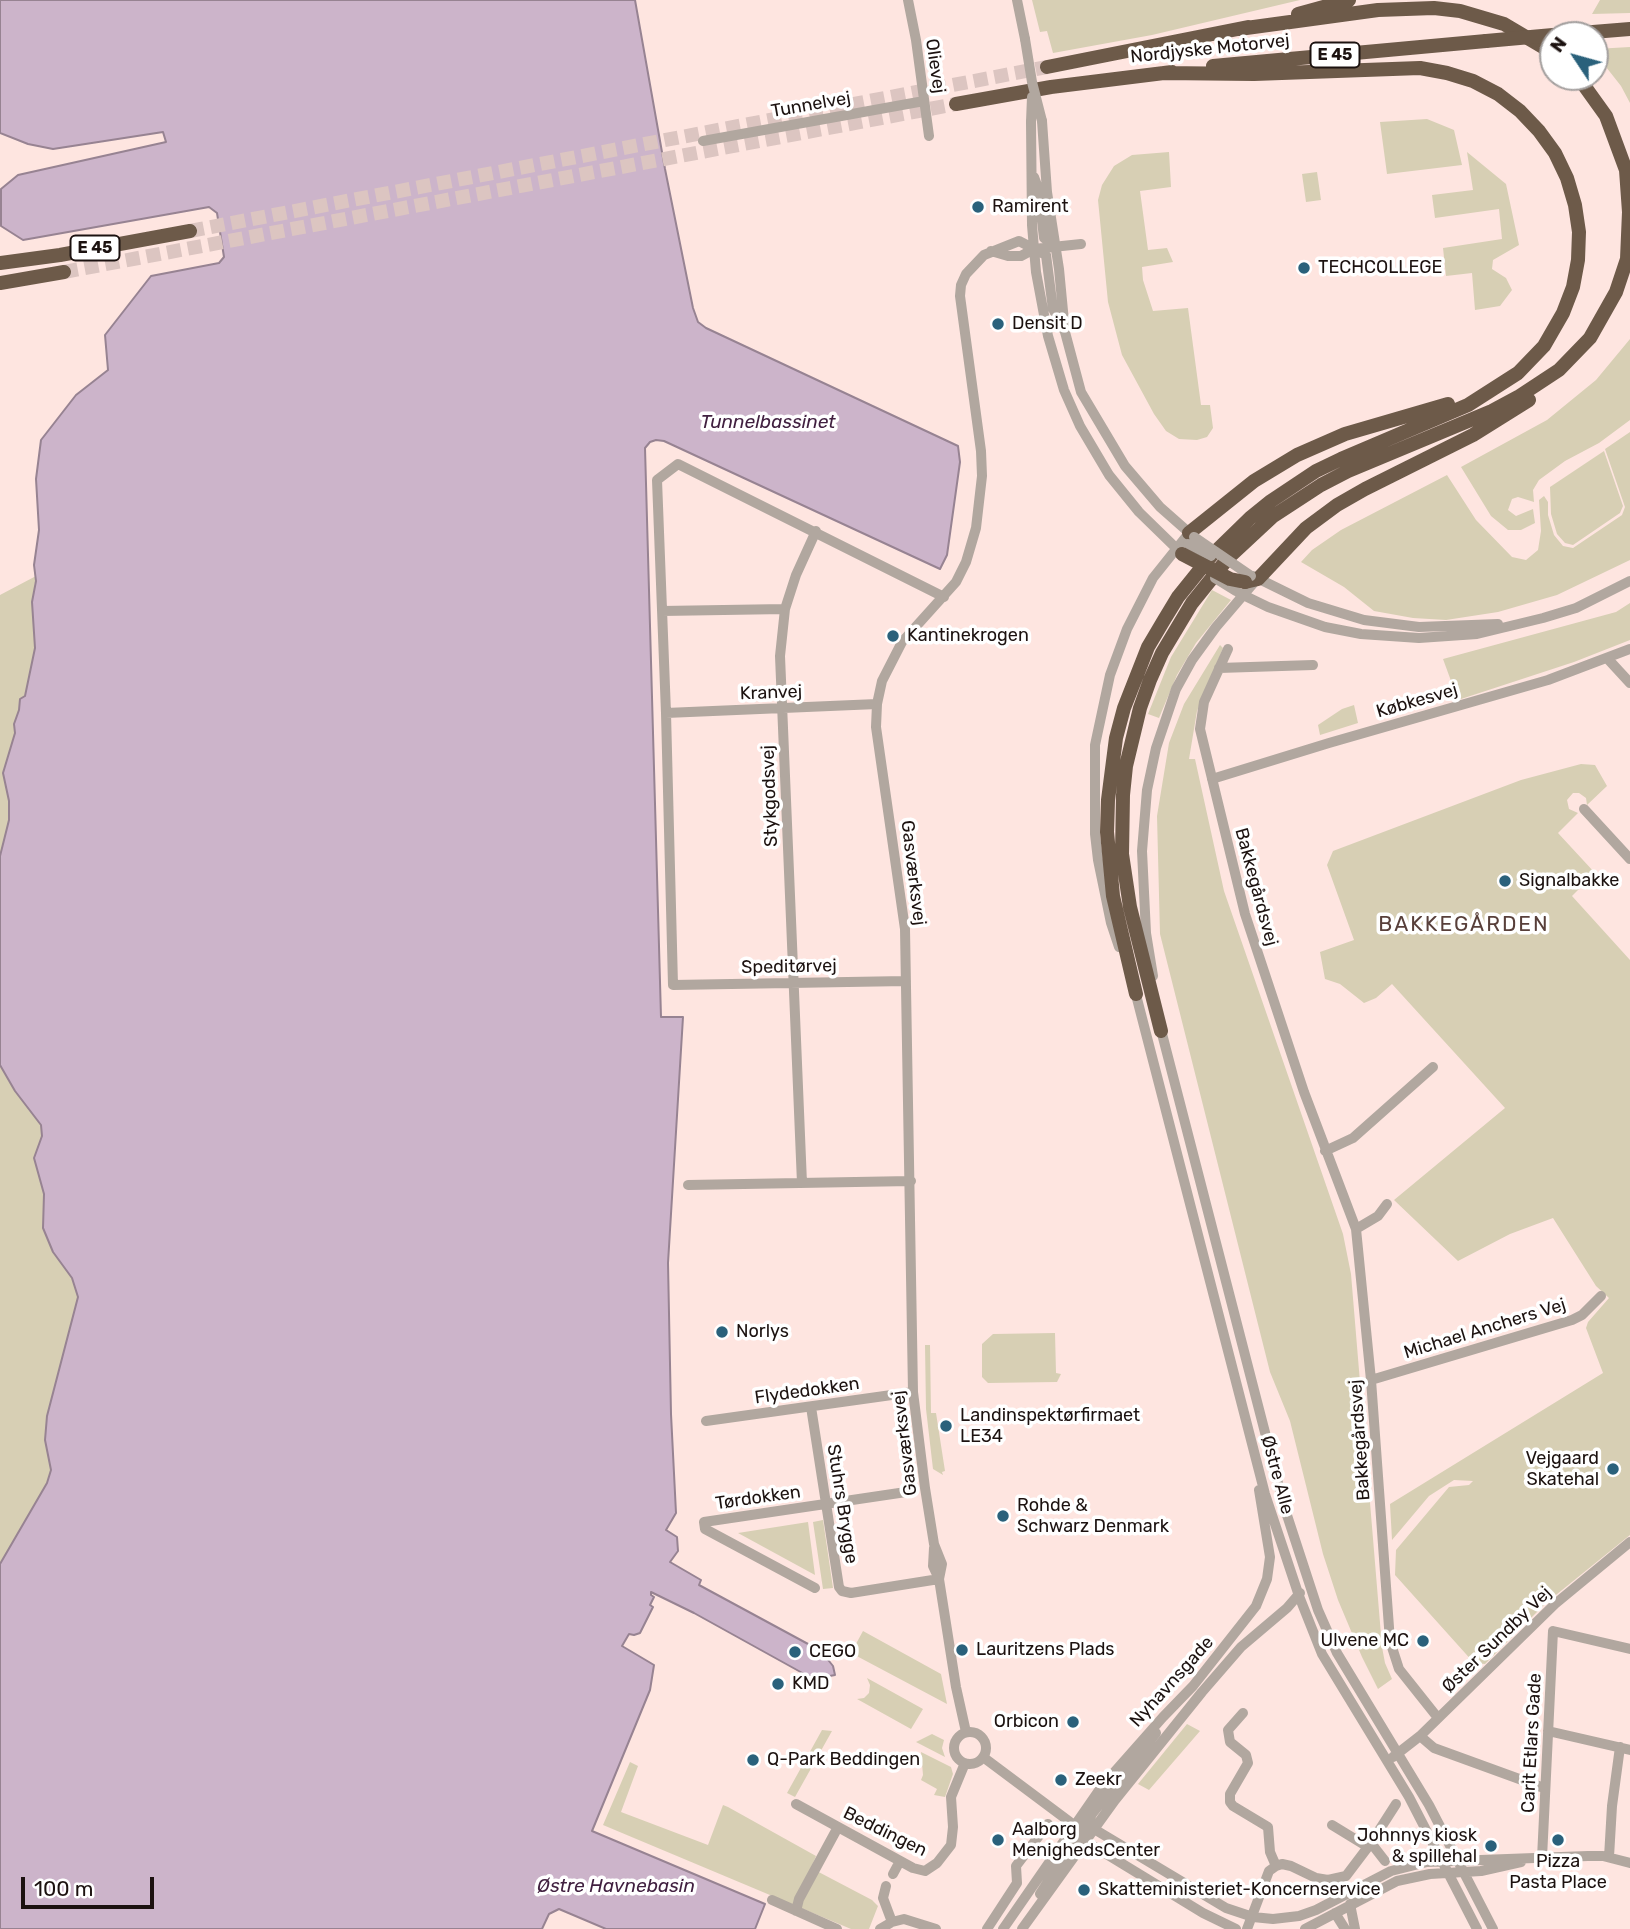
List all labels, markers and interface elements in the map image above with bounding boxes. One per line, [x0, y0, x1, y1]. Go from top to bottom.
north arrow [1539, 21, 1609, 91]
street label: Nordjyske Motorvej [1129, 30, 1291, 68]
text: N [1545, 32, 1572, 57]
street label: Olievej [920, 37, 950, 95]
road number: E 45 [1310, 42, 1360, 68]
street label: Tunnelvej [770, 87, 852, 123]
place label: Ramirent [992, 196, 1069, 218]
marker: Ramirent [970, 199, 986, 215]
road number: E 45 [70, 236, 119, 260]
place label: TECHCOLLEGE [1318, 257, 1442, 279]
marker: TECHCOLLEGE [1296, 260, 1312, 276]
place label: Densit D [1012, 313, 1083, 335]
marker: Densit D [990, 316, 1006, 332]
water label: Tunnelbassinet [700, 412, 836, 434]
place label: Kantinekrogen [907, 625, 1029, 647]
marker: Kantinekrogen [885, 628, 901, 644]
street label: Købkesvej [1374, 679, 1460, 723]
street label: Kranvej [739, 681, 803, 705]
street label: Stykgodsvej [757, 745, 783, 847]
street label: Gasværksvej [896, 819, 930, 927]
street label: Bakkegårdsvej [1230, 826, 1282, 948]
place label: Signalbakke [1519, 870, 1619, 892]
marker: Signalbakke [1497, 873, 1513, 889]
district label: BAKKEGÅRDEN [1380, 912, 1548, 938]
street label: Speditørvej [741, 955, 837, 979]
street label: Michael Anchers Vej [1401, 1294, 1569, 1364]
place label: Norlys [736, 1321, 789, 1343]
marker: Norlys [714, 1324, 730, 1340]
street label: Flydedokken [753, 1373, 861, 1409]
street label: Bakkegårdsvej [1345, 1379, 1375, 1501]
street label: Gasværksvej [888, 1389, 922, 1497]
place label: Landinspektørfirmaet LE34 [960, 1405, 1140, 1448]
marker: Landinspektørfirmaet LE34 [938, 1418, 954, 1434]
street label: Østre Alle [1256, 1433, 1298, 1517]
street label: Stuhrs Brygge [822, 1443, 862, 1565]
place label: Vejgaard Skatehal [1526, 1448, 1599, 1490]
marker: Vejgaard Skatehal [1605, 1461, 1621, 1477]
street label: Tørdokken [714, 1481, 802, 1515]
place label: Rohde & Schwarz Denmark [1017, 1495, 1169, 1538]
marker: Rohde & Schwarz Denmark [995, 1508, 1011, 1524]
street label: Øster Sundby Vej [1438, 1582, 1556, 1698]
place label: Ulvene MC [1321, 1630, 1409, 1652]
street label: Nyhavnsgade [1126, 1632, 1218, 1732]
marker: Ulvene MC [1415, 1633, 1431, 1649]
place label: Lauritzens Plads [976, 1639, 1115, 1661]
place label: CEGO [809, 1641, 856, 1663]
marker: Lauritzens Plads [954, 1642, 970, 1658]
marker: CEGO [787, 1644, 803, 1660]
street label: Carit Etlars Gade [1518, 1672, 1546, 1814]
place label: KMD [792, 1673, 830, 1695]
marker: KMD [770, 1676, 786, 1692]
place label: Orbicon [994, 1711, 1059, 1733]
marker: Orbicon [1065, 1714, 1081, 1730]
place label: Q-Park Beddingen [767, 1749, 920, 1771]
marker: Q-Park Beddingen [745, 1752, 761, 1768]
place label: Zeekr [1075, 1769, 1122, 1791]
marker: Zeekr [1053, 1772, 1069, 1788]
street label: Beddingen [840, 1802, 930, 1862]
place label: Aalborg MenighedsCenter [1012, 1819, 1160, 1862]
place label: Johnnys kiosk & spillehal [1357, 1825, 1477, 1868]
marker: Aalborg MenighedsCenter [990, 1832, 1006, 1848]
marker: Pizza Pasta Place [1550, 1832, 1566, 1848]
marker: Johnnys kiosk & spillehal [1483, 1838, 1499, 1854]
place label: Pizza Pasta Place [1509, 1851, 1607, 1894]
scale bar [24, 1862, 158, 1906]
text: 100 m [34, 1876, 93, 1901]
water label: Østre Havnebasin [537, 1876, 695, 1898]
place label: Skatteministeriet-Koncernservice [1098, 1879, 1381, 1901]
marker: Skatteministeriet-Koncernservice [1076, 1882, 1092, 1898]

